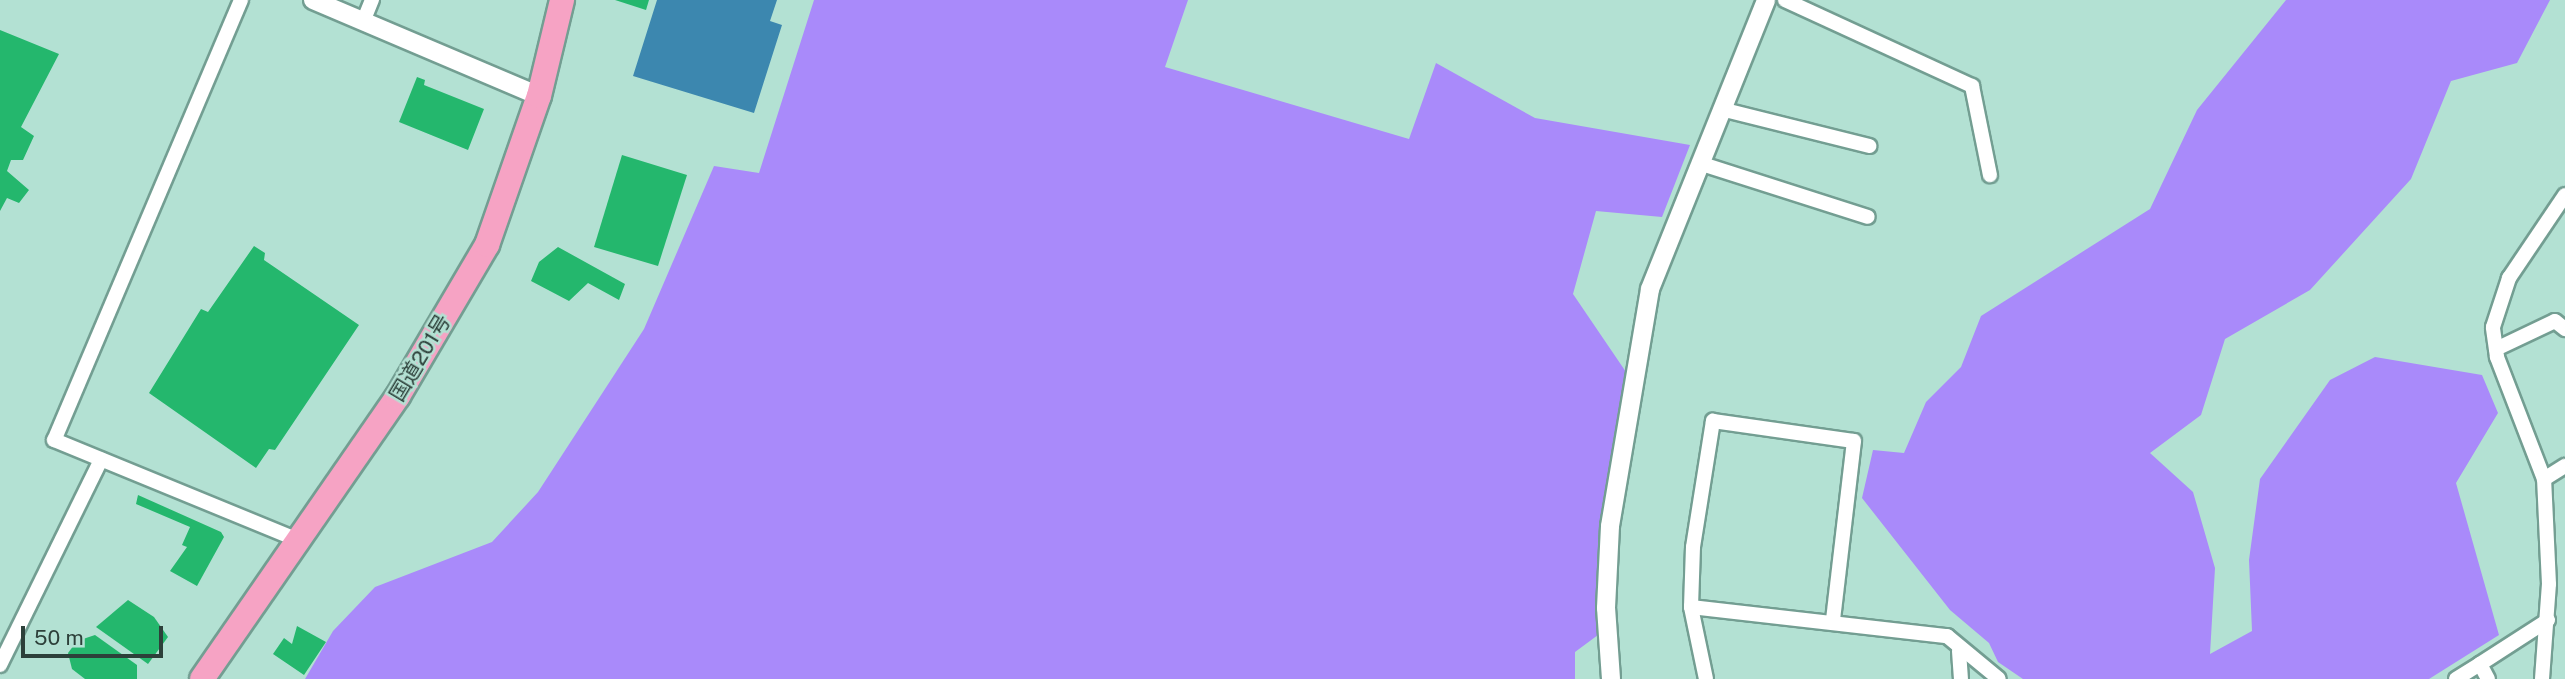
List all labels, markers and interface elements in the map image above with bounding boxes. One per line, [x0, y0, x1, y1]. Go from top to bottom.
street label: 国道201号 [384, 310, 456, 406]
scale bar [24, 612, 166, 656]
text: 50 m [34, 625, 84, 650]

